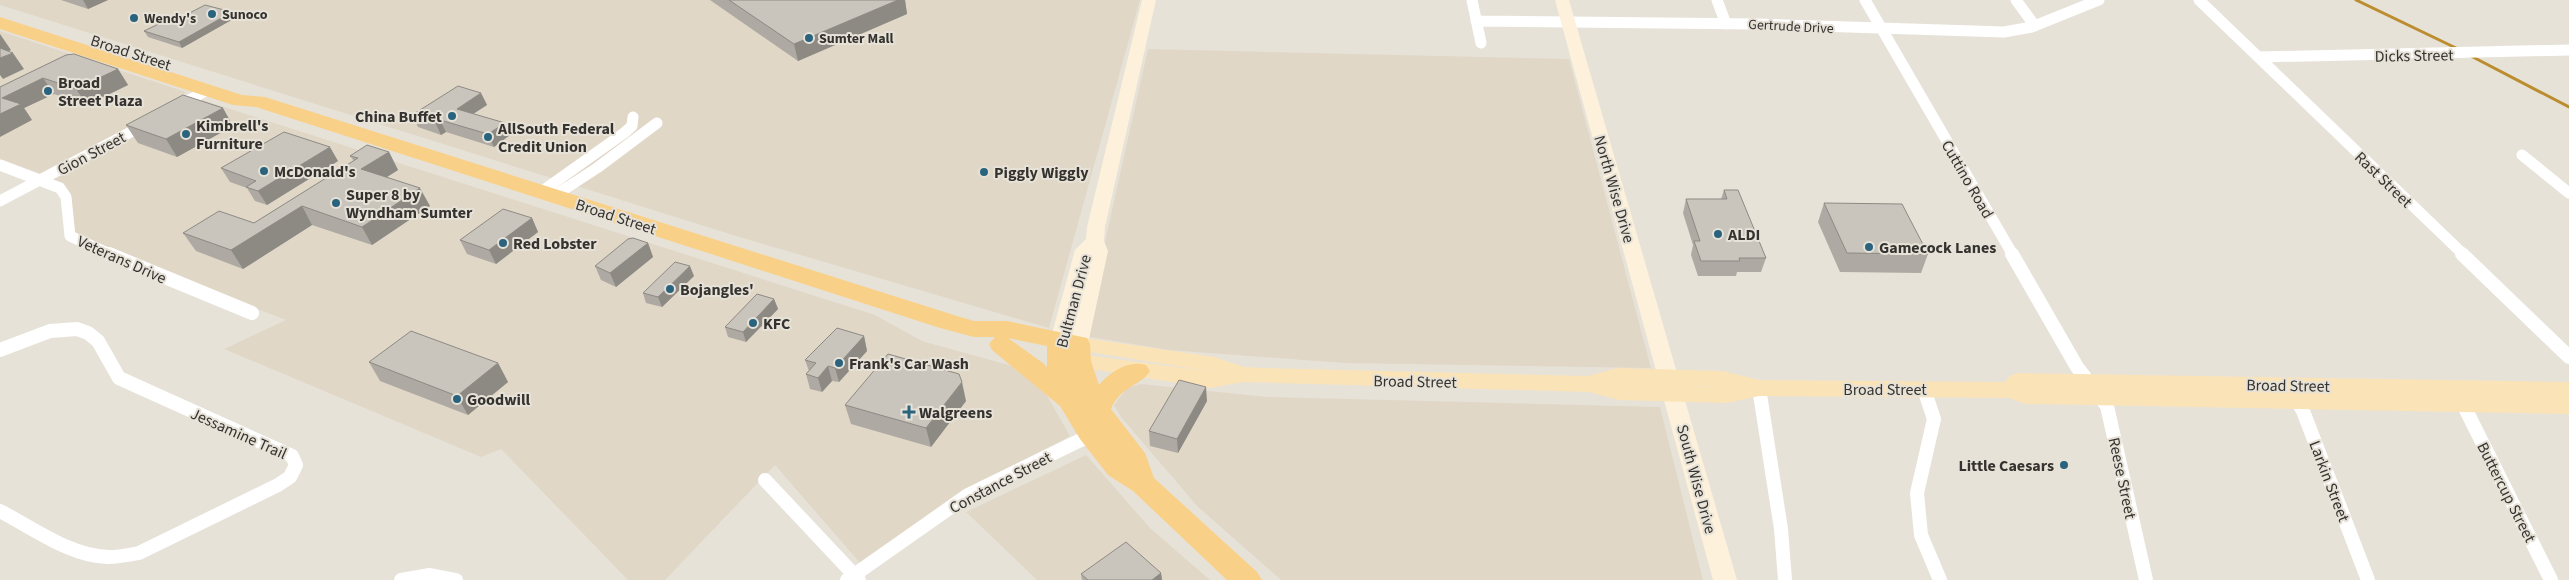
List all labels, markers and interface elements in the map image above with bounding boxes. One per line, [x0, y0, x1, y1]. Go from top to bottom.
place label: Sunoco [222, 5, 268, 25]
marker: Sunoco [206, 8, 218, 20]
place label: Wendy's [144, 9, 196, 29]
marker: Wendy's [128, 12, 140, 24]
street label: Gertrude Drive [1748, 15, 1834, 39]
place label: Sumter Mall [819, 29, 894, 49]
street label: Broad Street [88, 30, 174, 76]
marker: Sumter Mall [803, 32, 815, 44]
street label: Dicks Street [2374, 44, 2454, 68]
place label: Broad Street Plaza [58, 72, 143, 112]
marker: Broad Street Plaza [42, 85, 54, 97]
place label: China Buffet [355, 106, 442, 128]
marker: China Buffet [446, 110, 458, 122]
place label: Kimbrell's Furniture [196, 115, 268, 155]
place label: AllSouth Federal Credit Union [497, 118, 615, 158]
street label: Gion Street [53, 126, 130, 181]
marker: Kimbrell's Furniture [180, 128, 192, 140]
marker: AllSouth Federal Credit Union [482, 131, 494, 143]
street label: North Wise Drive [1588, 133, 1640, 246]
street label: Cuttino Road [1936, 136, 1998, 223]
street label: Rast Street [2350, 147, 2417, 213]
place label: McDonald's [274, 161, 356, 183]
place label: Piggly Wiggly [994, 162, 1089, 184]
marker: McDonald's [258, 165, 270, 177]
marker: Piggly Wiggly [978, 166, 990, 178]
place label: Super 8 by Wyndham Sumter [346, 184, 473, 224]
street label: Broad Street [573, 194, 659, 240]
marker: Super 8 by Wyndham Sumter [330, 197, 342, 209]
place label: ALDI [1727, 224, 1760, 246]
marker: ALDI [1712, 228, 1724, 240]
street label: Veterans Drive [74, 230, 170, 289]
place label: Red Lobster [513, 233, 597, 255]
marker: Red Lobster [497, 237, 509, 249]
place label: Gamecock Lanes [1879, 237, 1996, 259]
marker: Gamecock Lanes [1863, 241, 1875, 253]
street label: Bultman Drive [1051, 252, 1097, 350]
place label: Bojangles' [680, 279, 754, 301]
marker: Bojangles' [664, 283, 676, 295]
place label: KFC [763, 313, 790, 335]
marker: KFC [747, 317, 759, 329]
place label: Frank's Car Wash [849, 353, 969, 375]
marker: Frank's Car Wash [833, 357, 845, 369]
street label: Broad Street [1373, 370, 1457, 394]
street label: Broad Street [2246, 374, 2330, 398]
street label: Broad Street [1843, 379, 1927, 401]
place label: Goodwill [467, 389, 531, 411]
marker: Goodwill [451, 393, 463, 405]
place label: Walgreens [919, 402, 992, 424]
street label: Jessamine Trail [187, 403, 290, 465]
marker: Walgreens [903, 406, 915, 418]
street label: South Wise Drive [1671, 422, 1721, 536]
street label: Reese Street [2103, 435, 2142, 522]
street label: Larkin Street [2304, 438, 2355, 526]
street label: Buttercup Street [2471, 439, 2541, 547]
street label: Constance Street [945, 446, 1056, 519]
place label: Little Caesars [1958, 455, 2054, 477]
marker: Little Caesars [2058, 459, 2070, 471]

